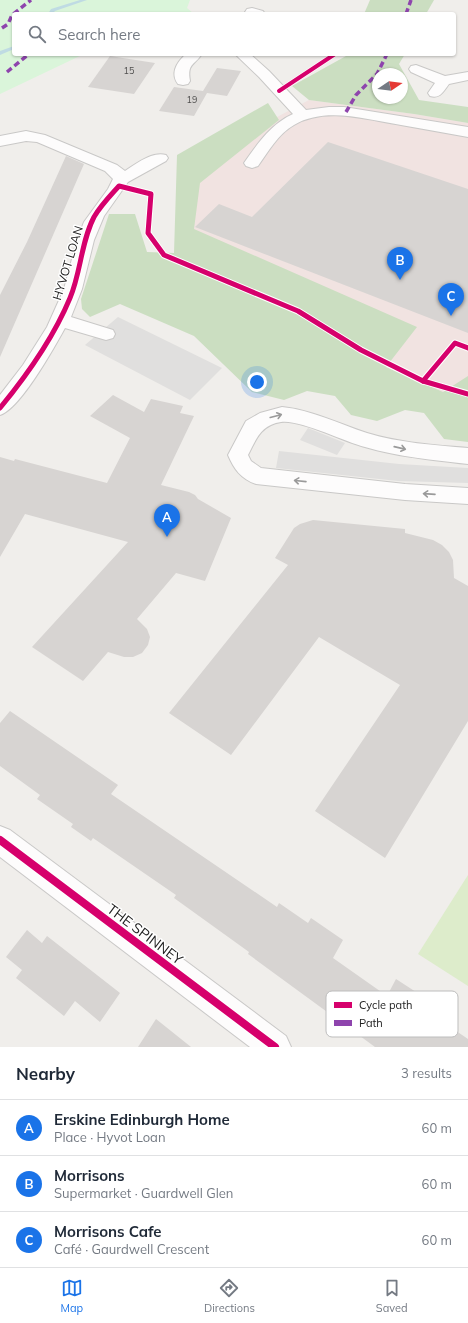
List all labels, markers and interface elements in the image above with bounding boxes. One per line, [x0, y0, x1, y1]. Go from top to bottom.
search box [12, 12, 456, 56]
icon: search [26, 23, 48, 45]
text: Search here [58, 25, 140, 44]
house number: 15 [124, 65, 135, 76]
north arrow [372, 68, 408, 104]
house number: 19 [187, 94, 197, 105]
street label: HYVOT LOAN [49, 224, 86, 302]
pin: B [387, 247, 413, 280]
pin: C [438, 283, 464, 316]
your location [247, 372, 267, 392]
one-way arrow [269, 412, 282, 419]
one-way arrow [394, 445, 407, 452]
one-way arrow [294, 477, 307, 484]
one-way arrow [423, 490, 436, 497]
pin: A [154, 504, 180, 537]
street label: THE SPINNEY [104, 900, 187, 969]
legend [326, 991, 458, 1037]
text: Cycle path [359, 998, 412, 1012]
text: Path [359, 1016, 383, 1030]
text: Nearby [16, 1063, 75, 1084]
text: 3 results [401, 1065, 452, 1081]
text: Erskine Edinburgh Home [54, 1110, 230, 1129]
text: A [24, 1120, 34, 1136]
text: 60 m [422, 1120, 452, 1136]
text: Place · Hyvot Loan [54, 1129, 166, 1145]
text: Morrisons [54, 1166, 125, 1185]
text: B [25, 1176, 33, 1192]
text: 60 m [422, 1176, 452, 1192]
text: Supermarket · Guardwell Glen [54, 1185, 233, 1201]
text: Morrisons Cafe [54, 1222, 162, 1241]
text: C [25, 1232, 33, 1248]
text: 60 m [422, 1232, 452, 1248]
text: Café · Gaurdwell Crescent [54, 1241, 209, 1257]
tab: Map [60, 1277, 83, 1315]
tab: Directions [204, 1277, 255, 1315]
tab: Saved [376, 1277, 408, 1315]

